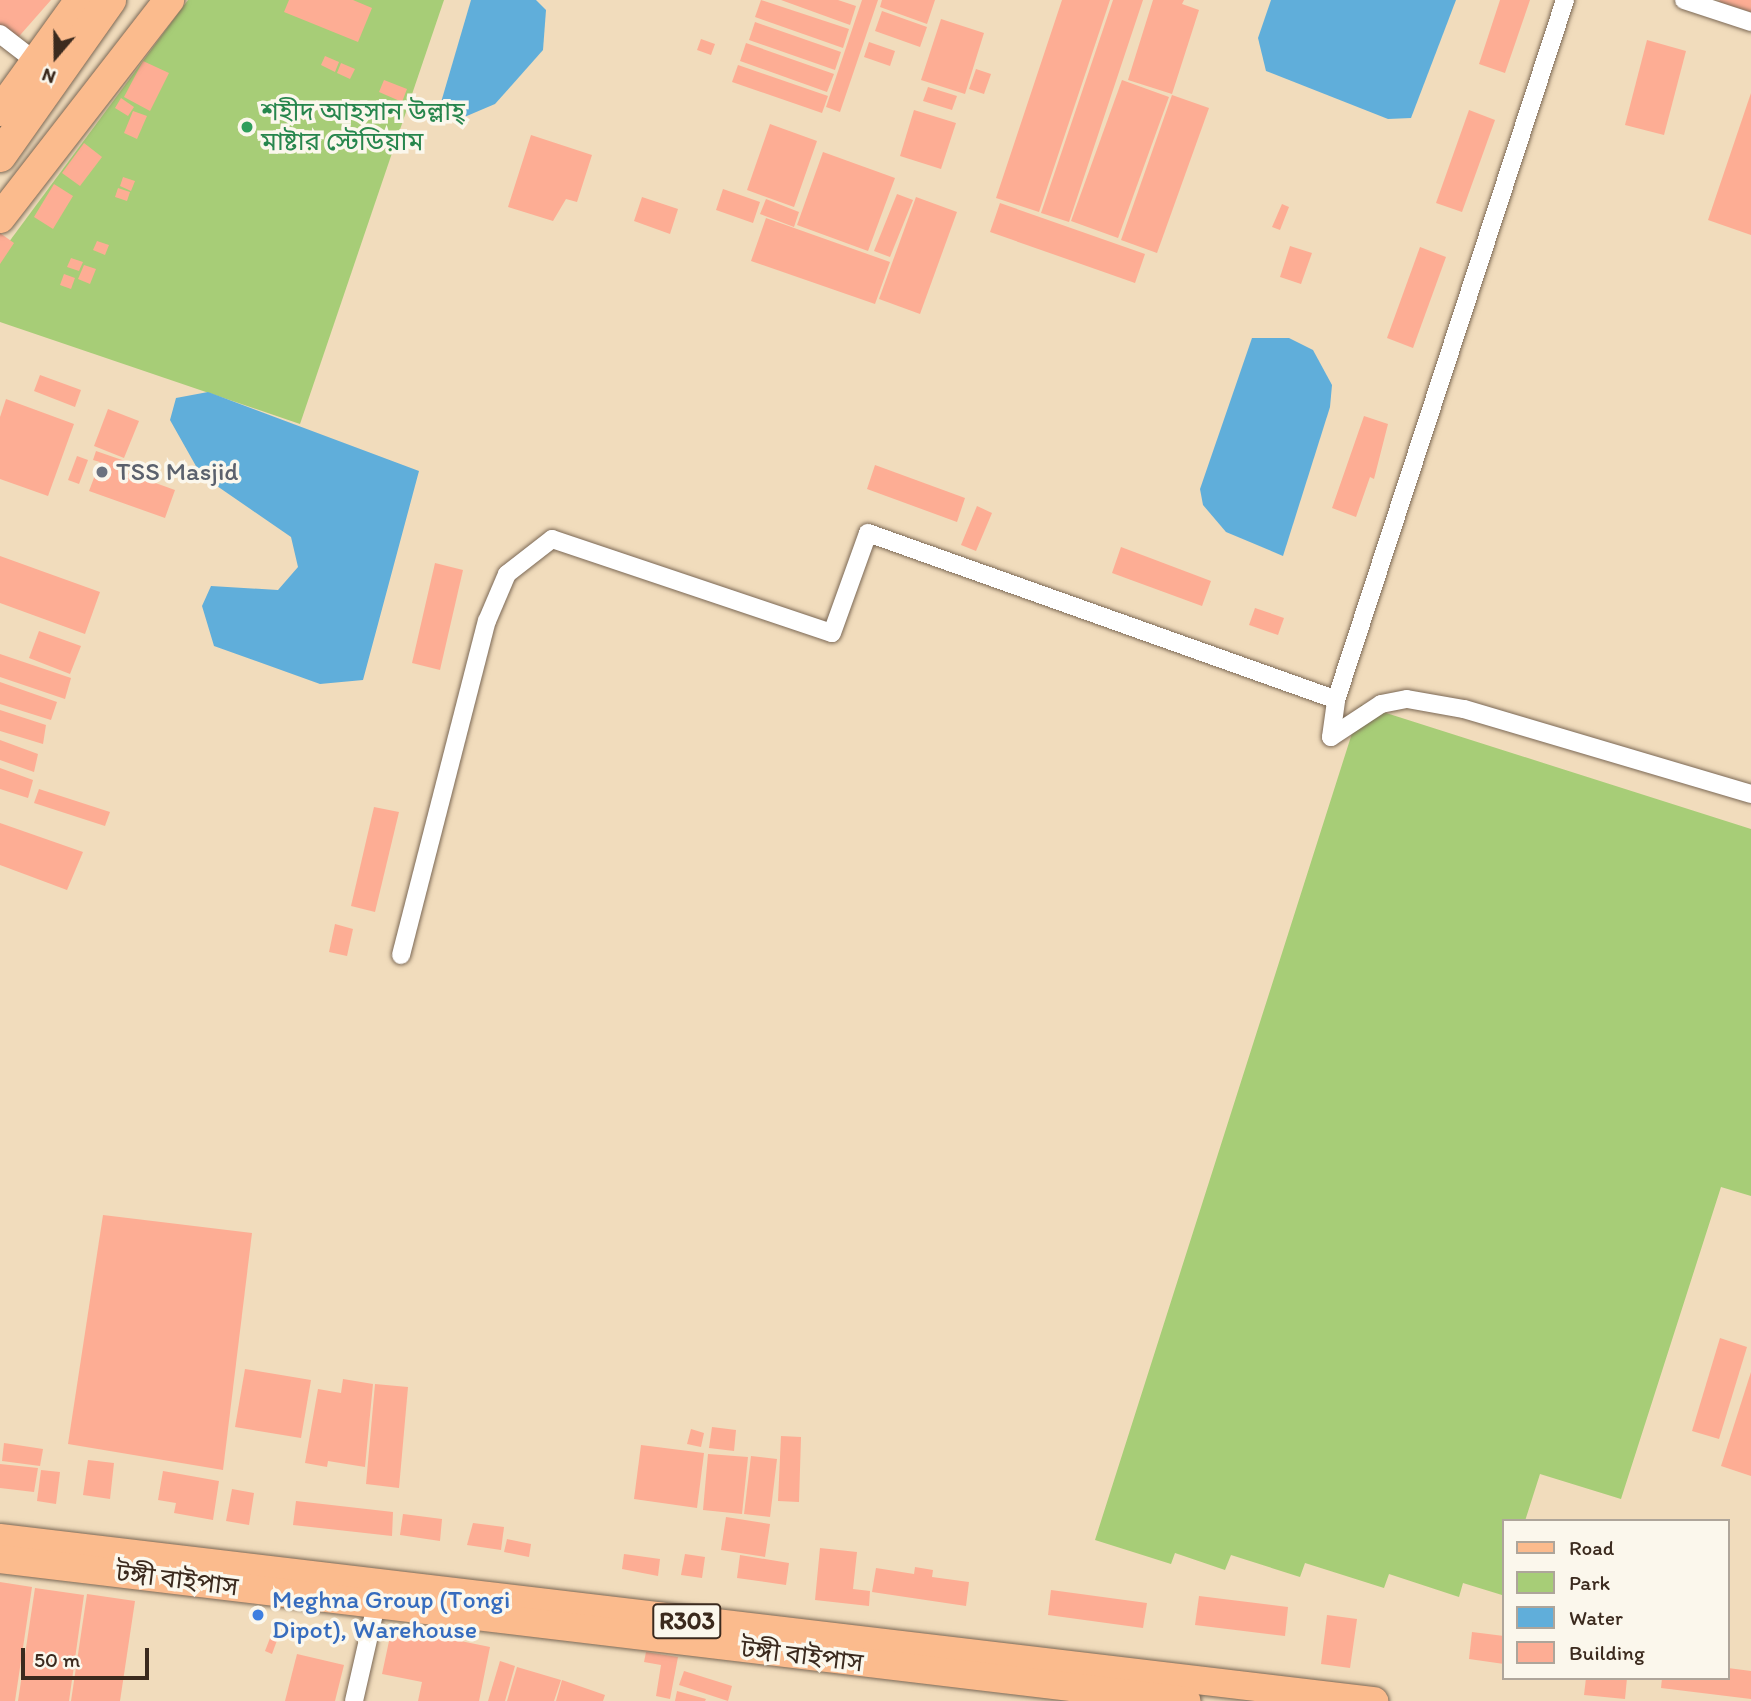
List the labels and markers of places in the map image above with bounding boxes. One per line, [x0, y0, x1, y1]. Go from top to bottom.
place label: শহীদ আহসান উল্লাহ্‌ মাষ্টার স্টেডিয়াম [261, 96, 465, 158]
marker: শহীদ আহসান উল্লাহ্‌ মাষ্টার স্টেডিয়াম [239, 119, 255, 135]
place label: TSS Masjid [116, 456, 238, 488]
marker: TSS Masjid [94, 464, 110, 480]
place label: Meghna Group (Tongi Dipot), Warehouse [272, 1584, 508, 1646]
marker: Meghna Group (Tongi Dipot), Warehouse [250, 1607, 266, 1623]

